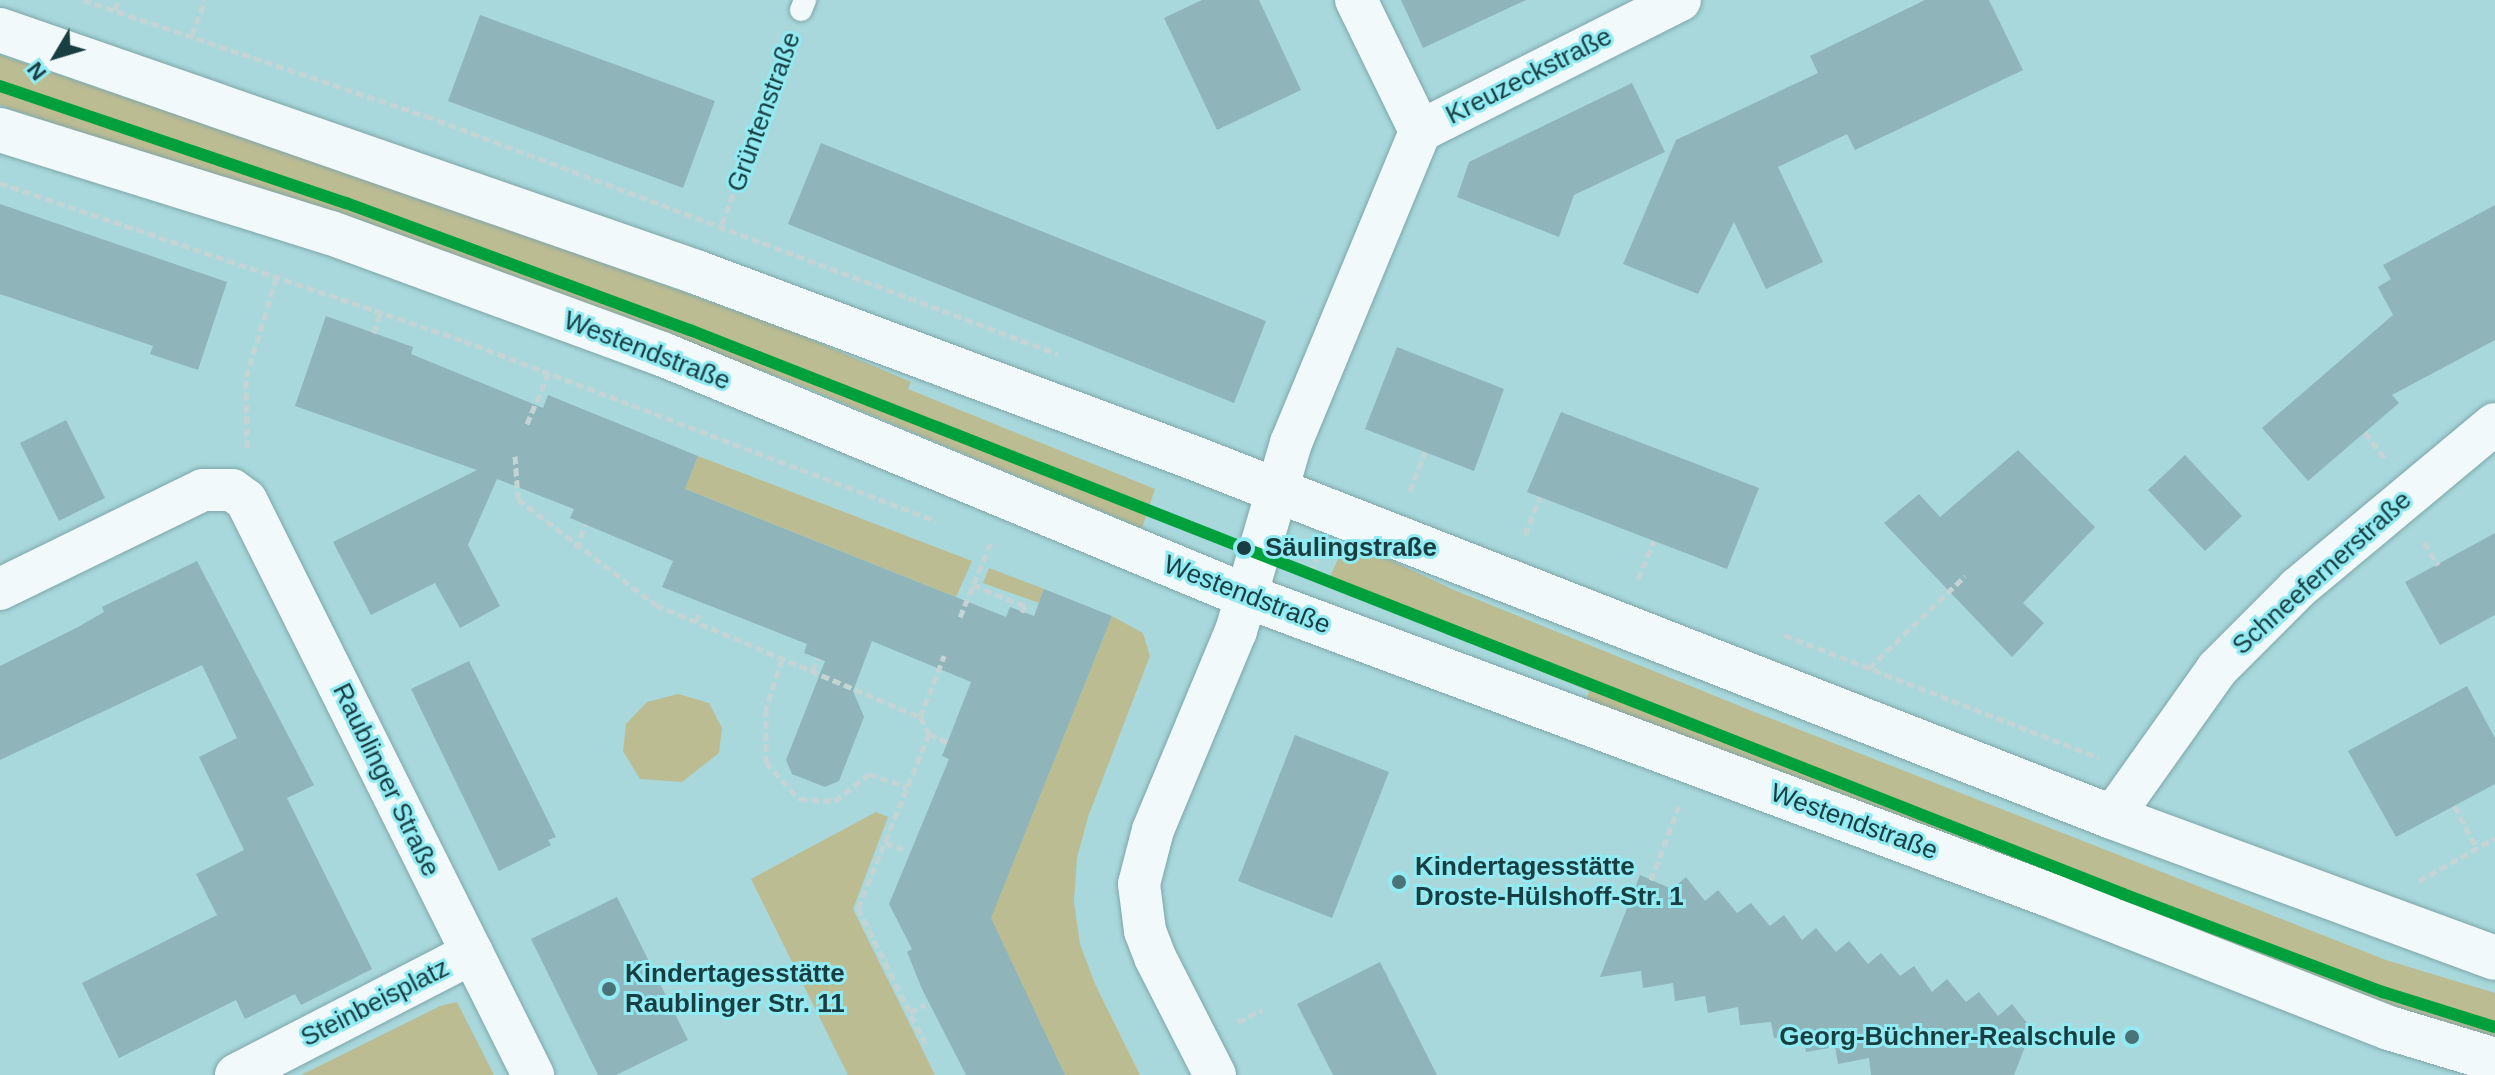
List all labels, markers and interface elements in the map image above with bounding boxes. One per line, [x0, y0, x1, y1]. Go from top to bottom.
north arrow [16, 16, 96, 96]
street label: Kreuzeckstraße [1441, 21, 1617, 131]
street label: Grüntenstraße [721, 28, 807, 196]
text: N [22, 57, 51, 85]
street label: Westendstraße [559, 305, 735, 397]
street label: Schneefernerstraße [2226, 485, 2418, 661]
place label: Säulingstraße [1265, 532, 1437, 564]
marker: Säulingstraße [1230, 534, 1258, 562]
street label: Westendstraße [1159, 549, 1335, 641]
street label: Raublinger Straße [326, 678, 446, 882]
street label: Westendstraße [1766, 777, 1942, 867]
place label: Kindertagesstätte Droste-Hülshoff-Str. 1 [1415, 851, 1684, 912]
marker: Kindertagesstätte Droste-Hülshoff-Str. 1 [1390, 873, 1408, 891]
street label: Steinbeisplatz [296, 952, 454, 1054]
place label: Kindertagesstätte Raublinger Str. 11 [625, 958, 845, 1020]
marker: Kindertagesstätte Raublinger Str. 11 [600, 980, 618, 998]
place label: Georg-Büchner-Realschule [1779, 1021, 2116, 1053]
marker: Georg-Büchner-Realschule [2123, 1028, 2141, 1046]

